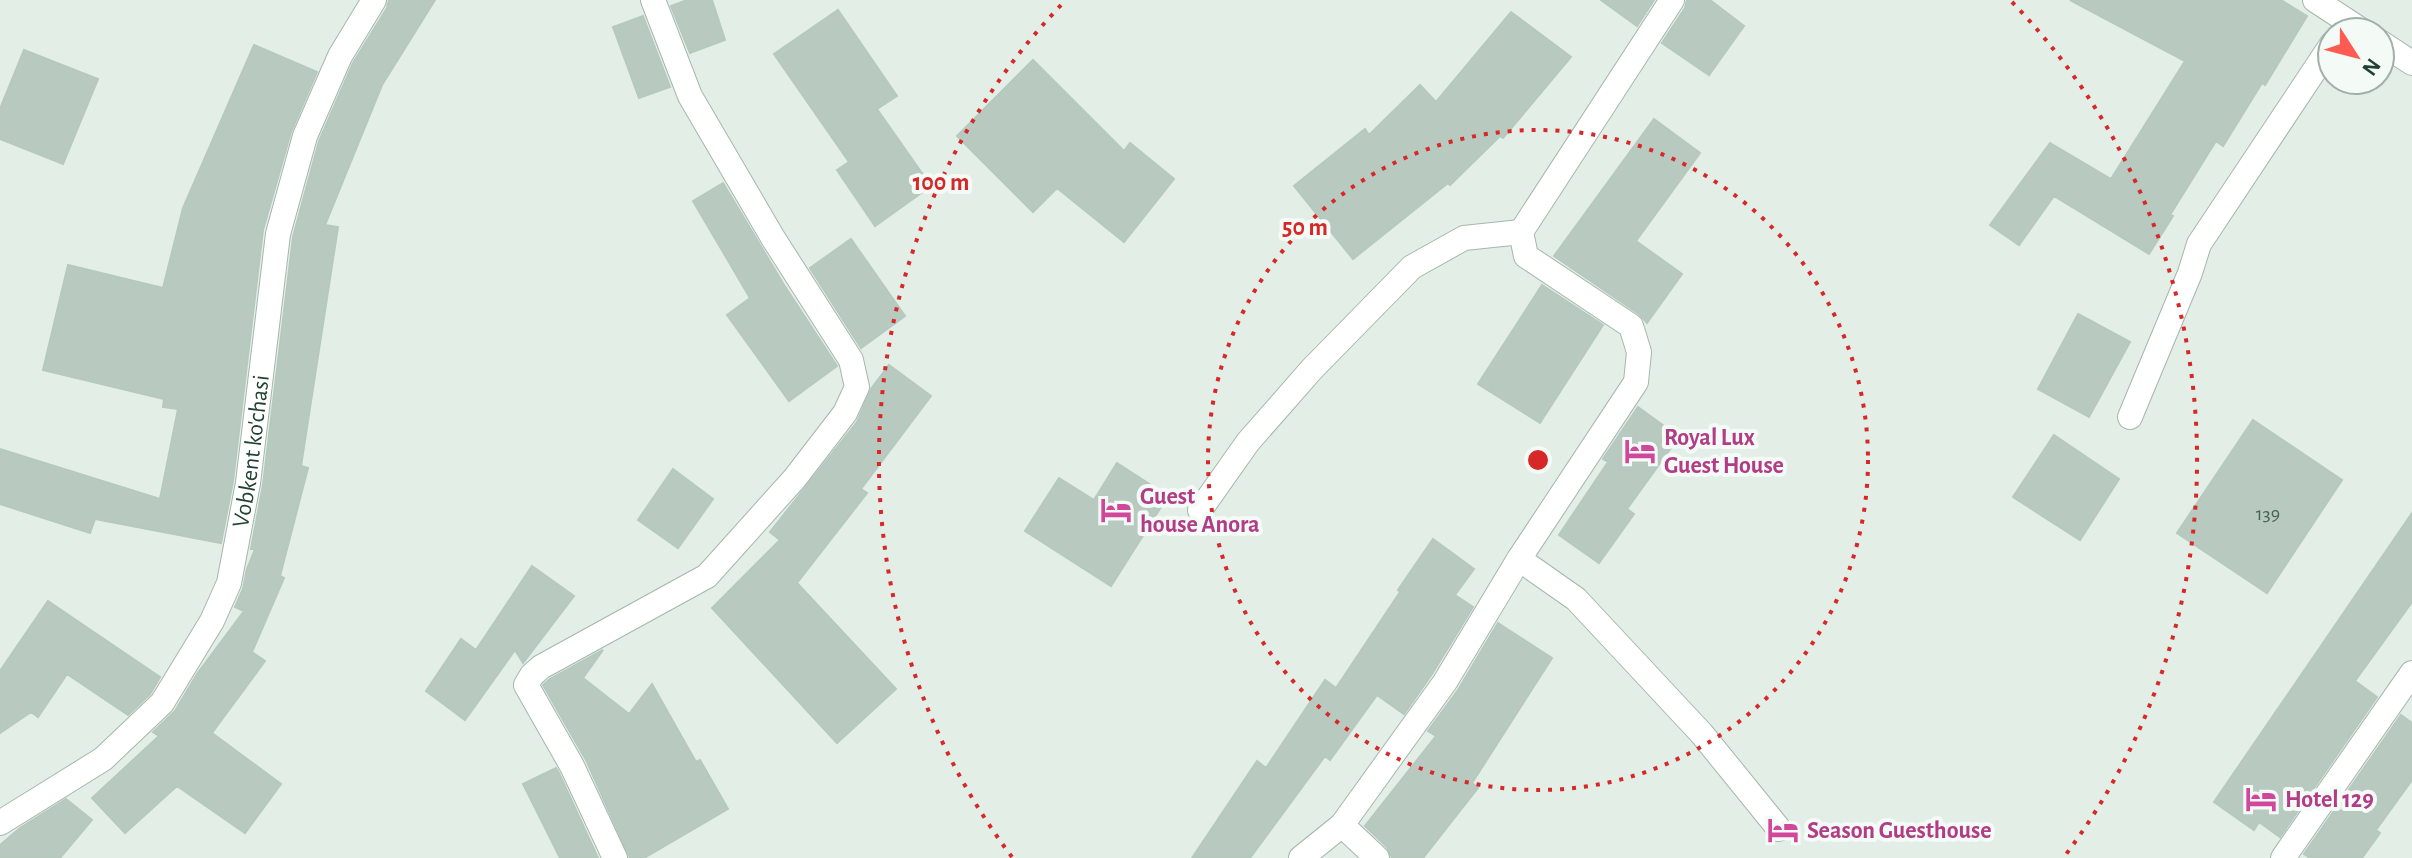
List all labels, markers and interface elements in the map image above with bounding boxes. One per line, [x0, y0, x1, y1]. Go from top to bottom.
north arrow [2316, 16, 2396, 96]
text: N [2358, 55, 2385, 80]
text: 100 m [913, 171, 969, 195]
text: 50 m [1282, 216, 1328, 240]
street label: Vobkent ko'chasi [229, 374, 274, 530]
place label: Royal Lux Guest House [1664, 426, 1784, 478]
hotel icon: Royal Lux Guest House [1623, 434, 1657, 468]
centre of rings [1524, 446, 1552, 474]
place label: Guest house Anora [1140, 485, 1260, 537]
hotel icon: Guest house Anora [1099, 493, 1133, 527]
house number: 139 [2256, 504, 2280, 524]
hotel icon: Hotel 129 [2244, 782, 2278, 816]
place label: Hotel 129 [2285, 788, 2374, 812]
hotel icon: Season Guesthouse [1766, 813, 1800, 847]
place label: Season Guesthouse [1807, 819, 1992, 843]

